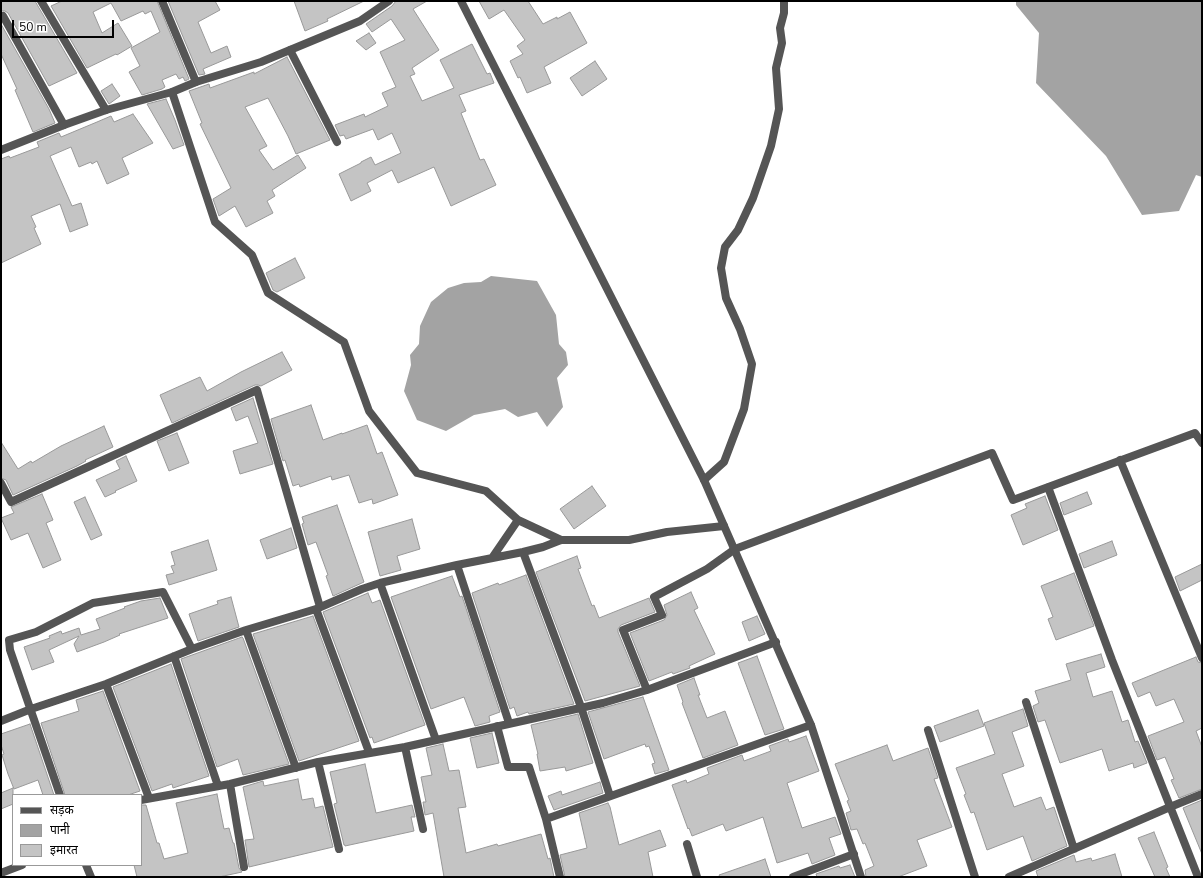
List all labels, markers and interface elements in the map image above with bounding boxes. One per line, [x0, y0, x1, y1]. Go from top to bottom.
scale bar [14, 12, 116, 38]
text: 50 m [19, 19, 47, 35]
legend [12, 794, 142, 866]
text: सड़क [50, 802, 74, 818]
text: पानी [50, 822, 70, 838]
text: इमारत [50, 842, 78, 858]

